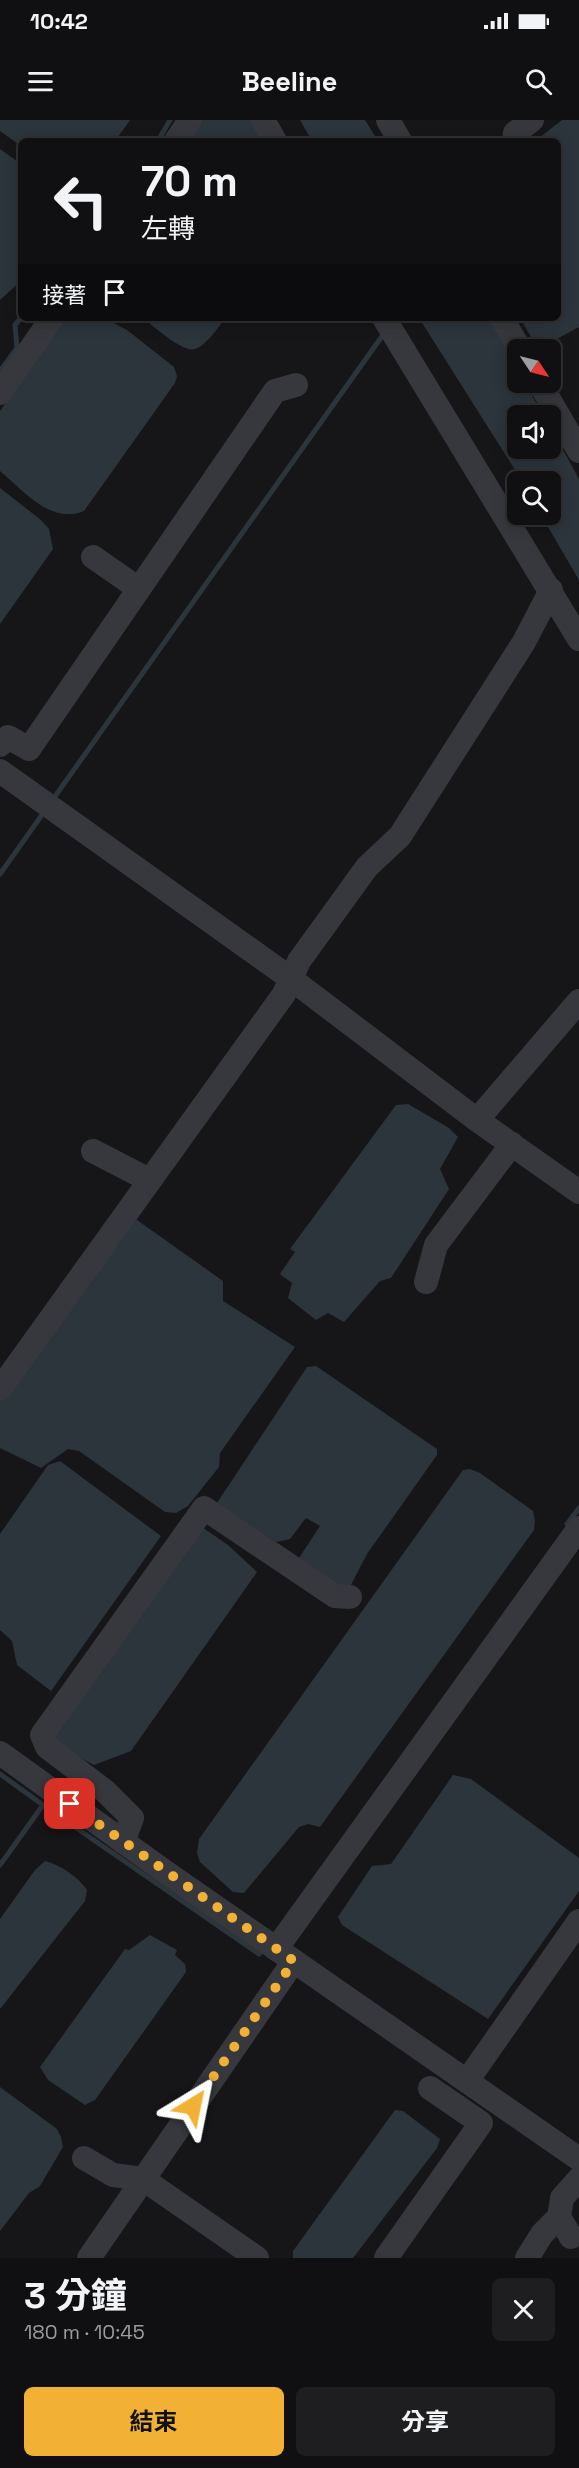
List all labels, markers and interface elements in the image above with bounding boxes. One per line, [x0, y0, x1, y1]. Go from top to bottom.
text: 10:42 [30, 7, 88, 35]
text: Beeline [242, 64, 337, 99]
icon: menu [24, 65, 57, 98]
icon: search [522, 65, 555, 98]
text: 70 m [141, 155, 238, 208]
icon: left [42, 162, 120, 240]
text: 左轉 [141, 211, 195, 246]
icon: arrive [98, 276, 131, 309]
text: 接著 [42, 281, 86, 309]
north arrow [507, 339, 561, 393]
map controls [507, 339, 561, 525]
button: sound [507, 405, 561, 459]
button: search [507, 471, 561, 525]
pin [44, 1778, 95, 1829]
icon: arrive [53, 1787, 86, 1820]
position arrow [161, 2074, 225, 2138]
text: 3 分鐘 [24, 2273, 127, 2319]
button: close [492, 2278, 555, 2341]
text: 180 m · 10:45 [24, 2319, 145, 2345]
button: 結束 [24, 2387, 284, 2456]
button: 分享 [296, 2387, 555, 2456]

